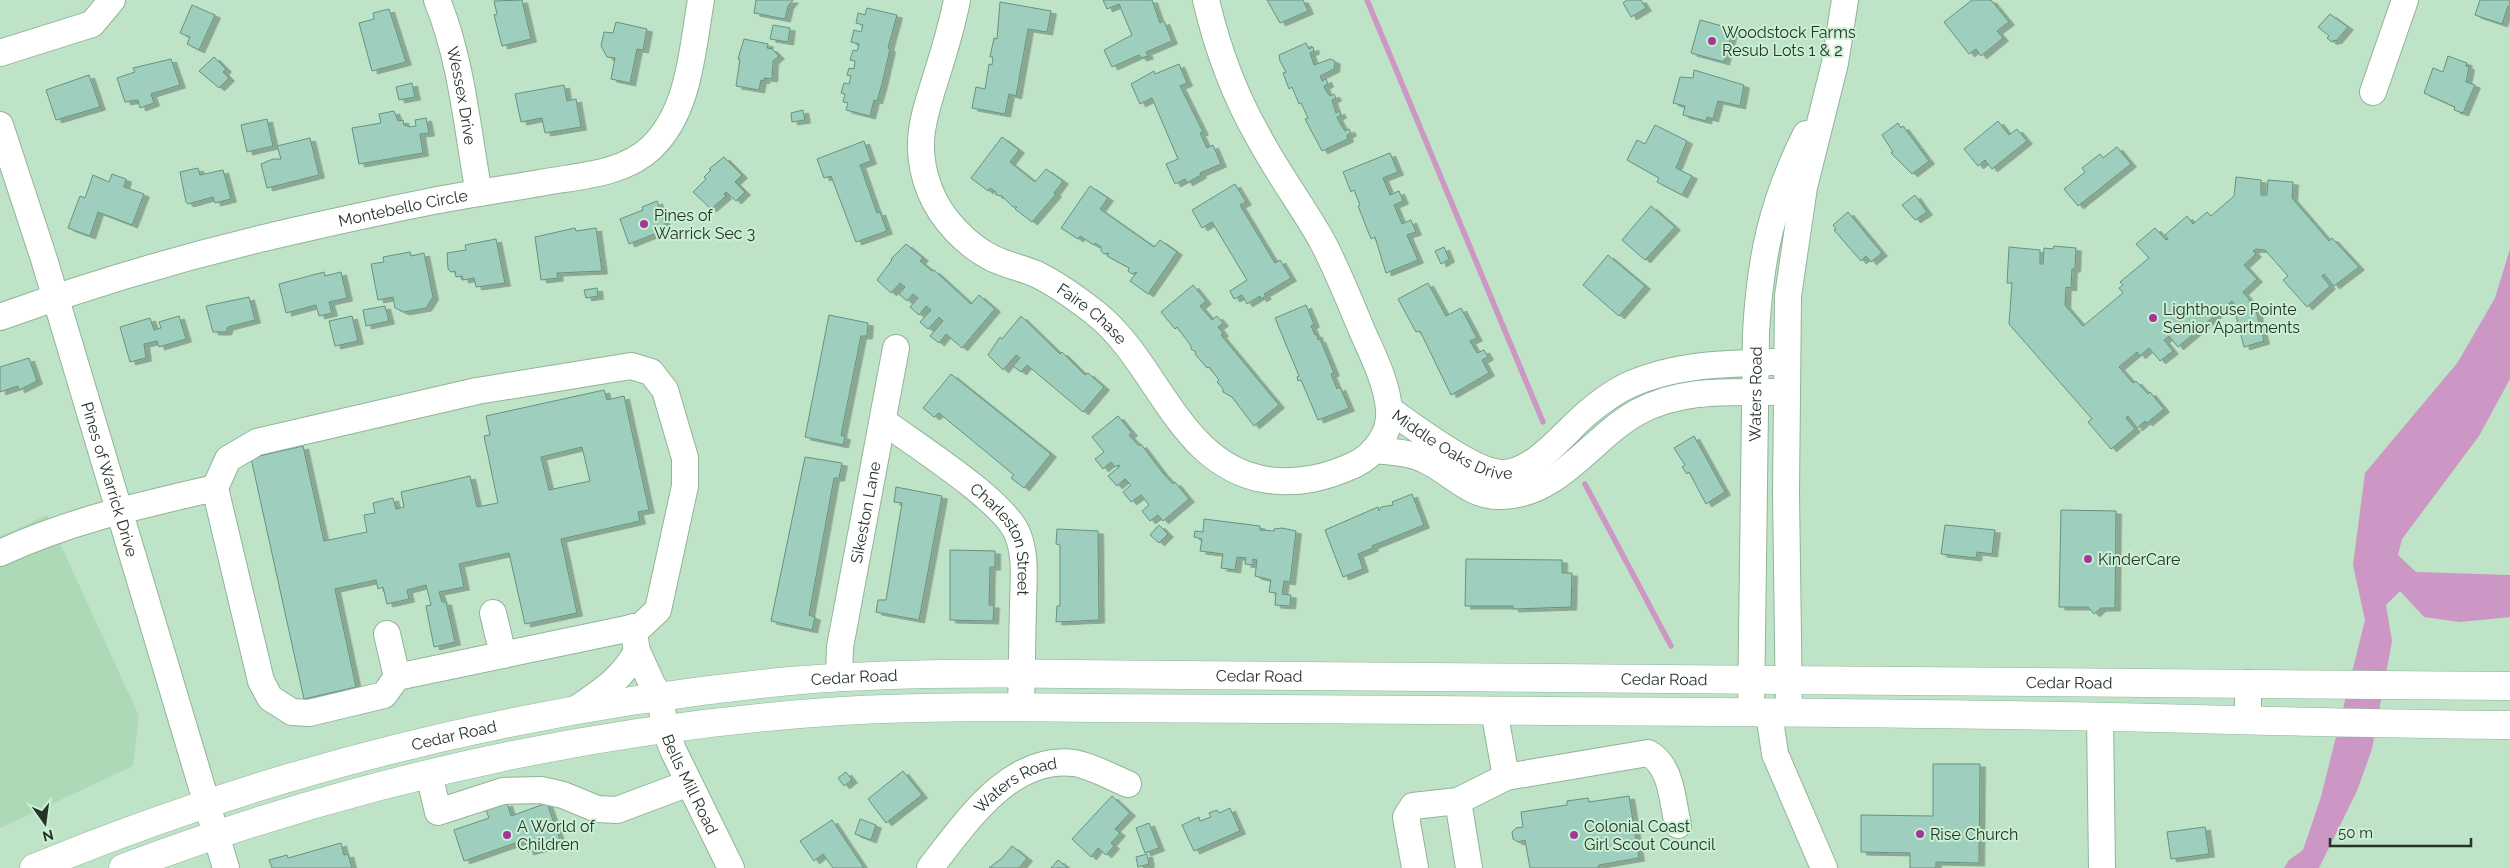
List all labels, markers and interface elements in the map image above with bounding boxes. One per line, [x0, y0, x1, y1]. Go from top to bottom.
place label: Woodstock Farms Resub Lots 1 & 2 [1722, 23, 1856, 60]
marker: Woodstock Farms Resub Lots 1 & 2 [1706, 35, 1718, 47]
street label: Wessex Drive [443, 44, 480, 146]
street label: Montebello Circle [336, 185, 469, 230]
place label: Pines of Warrick Sec 3 [654, 206, 755, 243]
marker: Pines of Warrick Sec 3 [638, 218, 650, 230]
street label: Faire Chase [1054, 279, 1131, 348]
place label: Lighthouse Pointe Senior Apartments [2163, 300, 2300, 337]
marker: Lighthouse Pointe Senior Apartments [2147, 312, 2159, 324]
street label: Waters Road [1745, 346, 1765, 442]
street label: Pines of Warrick Drive [78, 400, 142, 559]
street label: Middle Oaks Drive [1389, 405, 1514, 483]
street label: Sikeston Lane [846, 460, 884, 565]
street label: Charleston Street [967, 478, 1033, 597]
place label: KinderCare [2098, 550, 2181, 569]
marker: KinderCare [2082, 553, 2094, 565]
street label: Cedar Road [810, 665, 898, 689]
street label: Cedar Road [1216, 666, 1303, 685]
street label: Cedar Road [1621, 669, 1708, 689]
street label: Cedar Road [2026, 672, 2113, 692]
street label: Cedar Road [409, 716, 498, 754]
street label: Bells Mill Road [658, 731, 722, 837]
street label: Waters Road [970, 753, 1058, 817]
north arrow [20, 798, 70, 848]
scale bar [2330, 816, 2471, 848]
place label: A World of Children [517, 817, 595, 854]
place label: Colonial Coast Girl Scout Council [1584, 817, 1716, 854]
text: 50 m [2338, 824, 2373, 842]
place label: Rise Church [1930, 825, 2018, 844]
text: N [41, 827, 55, 845]
marker: Rise Church [1914, 828, 1926, 840]
marker: A World of Children [501, 829, 513, 841]
marker: Colonial Coast Girl Scout Council [1568, 829, 1580, 841]

